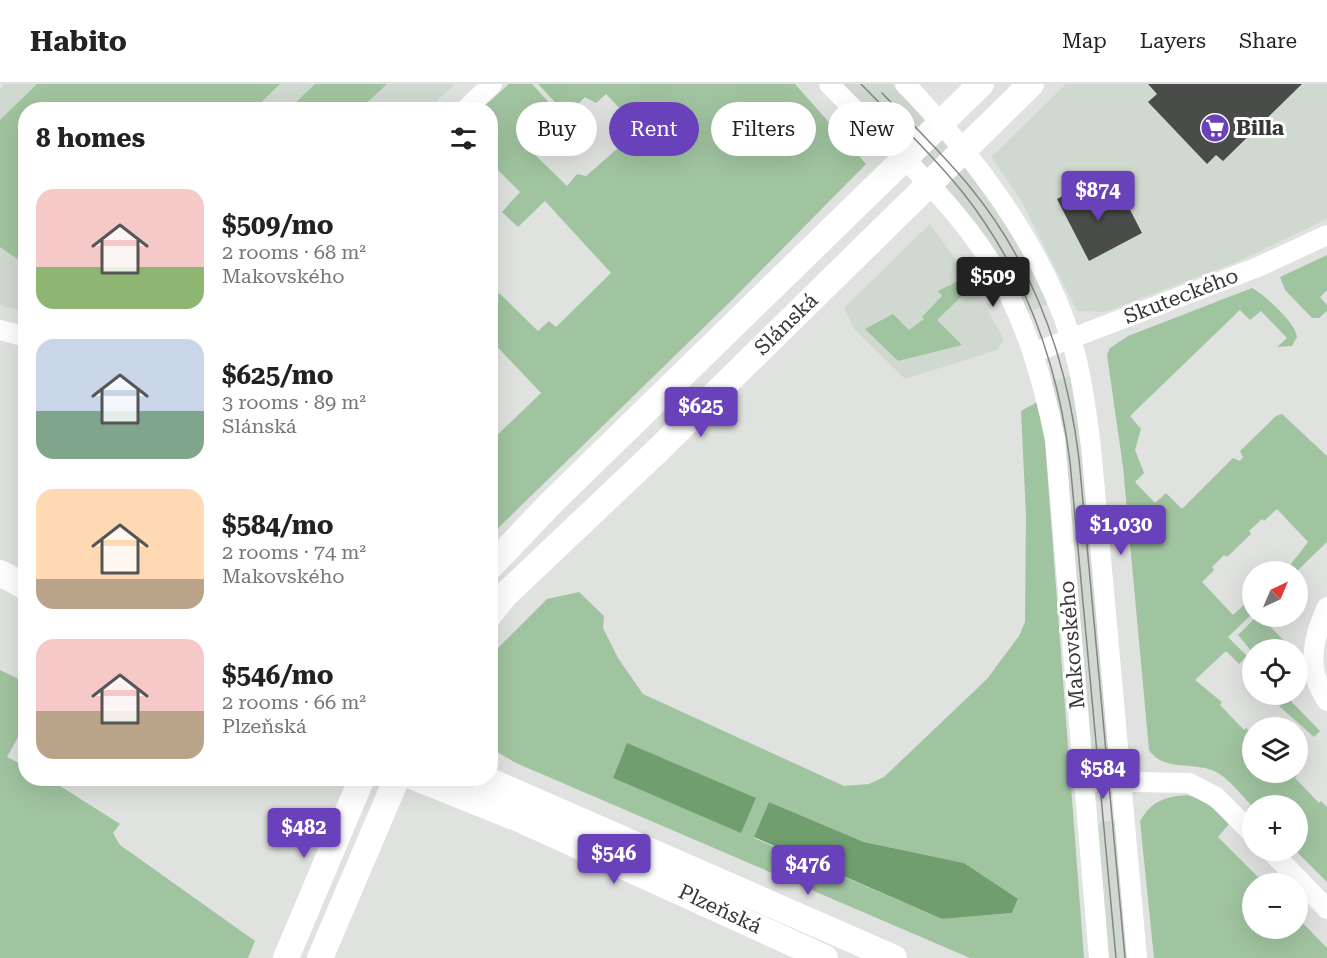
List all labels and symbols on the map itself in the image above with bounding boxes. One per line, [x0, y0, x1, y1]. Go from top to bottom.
supermarket icon: Billa [1199, 112, 1231, 144]
place label: Billa [1236, 116, 1285, 140]
pin: $874 [1062, 171, 1134, 222]
pin: $509 [957, 257, 1029, 308]
street label: Skuteckého [1120, 263, 1242, 329]
street label: Slánská [749, 288, 823, 360]
pin: $625 [665, 387, 737, 438]
pin: $1,030 [1072, 505, 1170, 556]
north arrow [1242, 561, 1308, 627]
street label: Makovského [1054, 580, 1090, 710]
pin: $584 [1067, 749, 1139, 800]
pin: $482 [268, 808, 340, 859]
pin: $546 [578, 834, 650, 885]
pin: $476 [772, 845, 844, 896]
street label: Plzeňská [675, 879, 766, 939]

